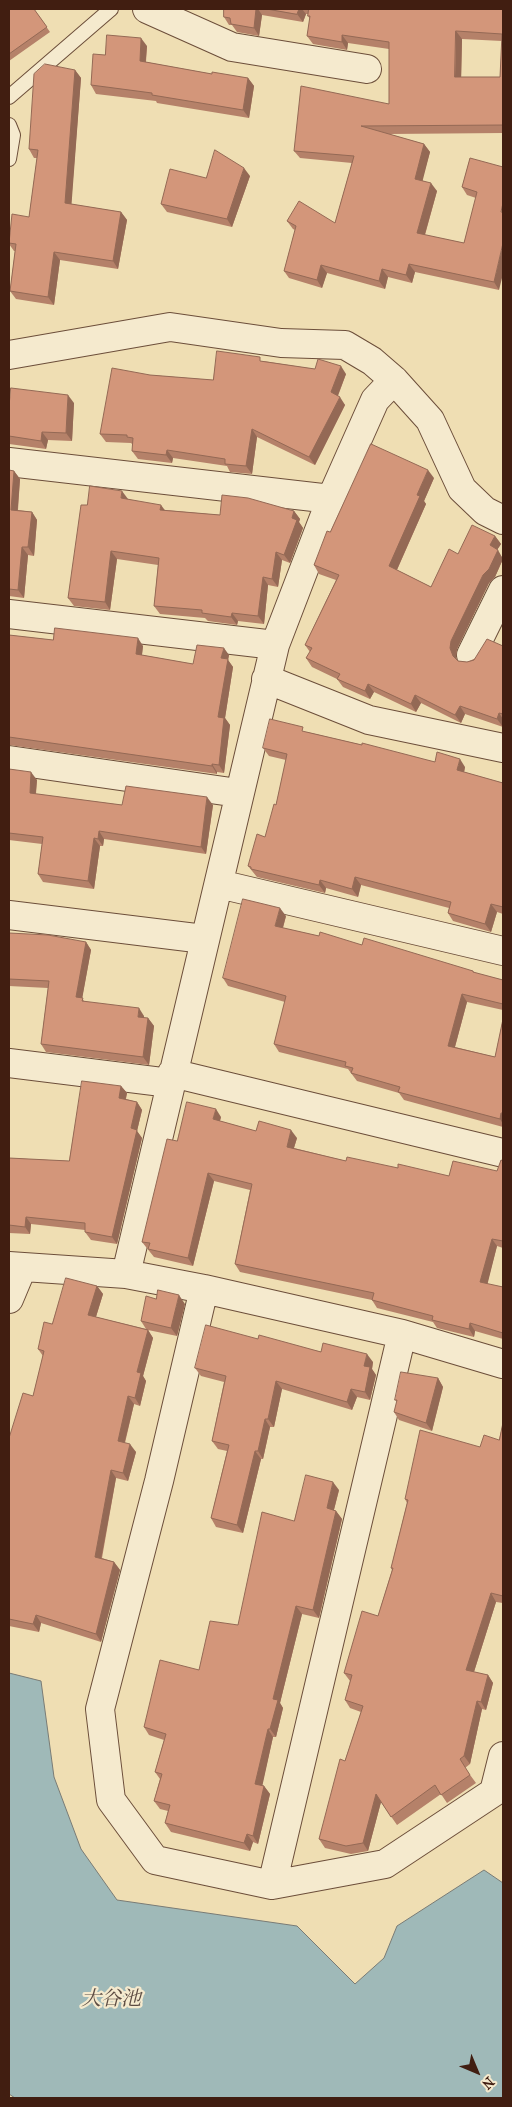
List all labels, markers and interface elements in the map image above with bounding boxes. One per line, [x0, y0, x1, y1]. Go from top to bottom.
water label: 大谷池 [81, 1988, 141, 2012]
north arrow [452, 2047, 502, 2097]
text: N [478, 2073, 498, 2093]

